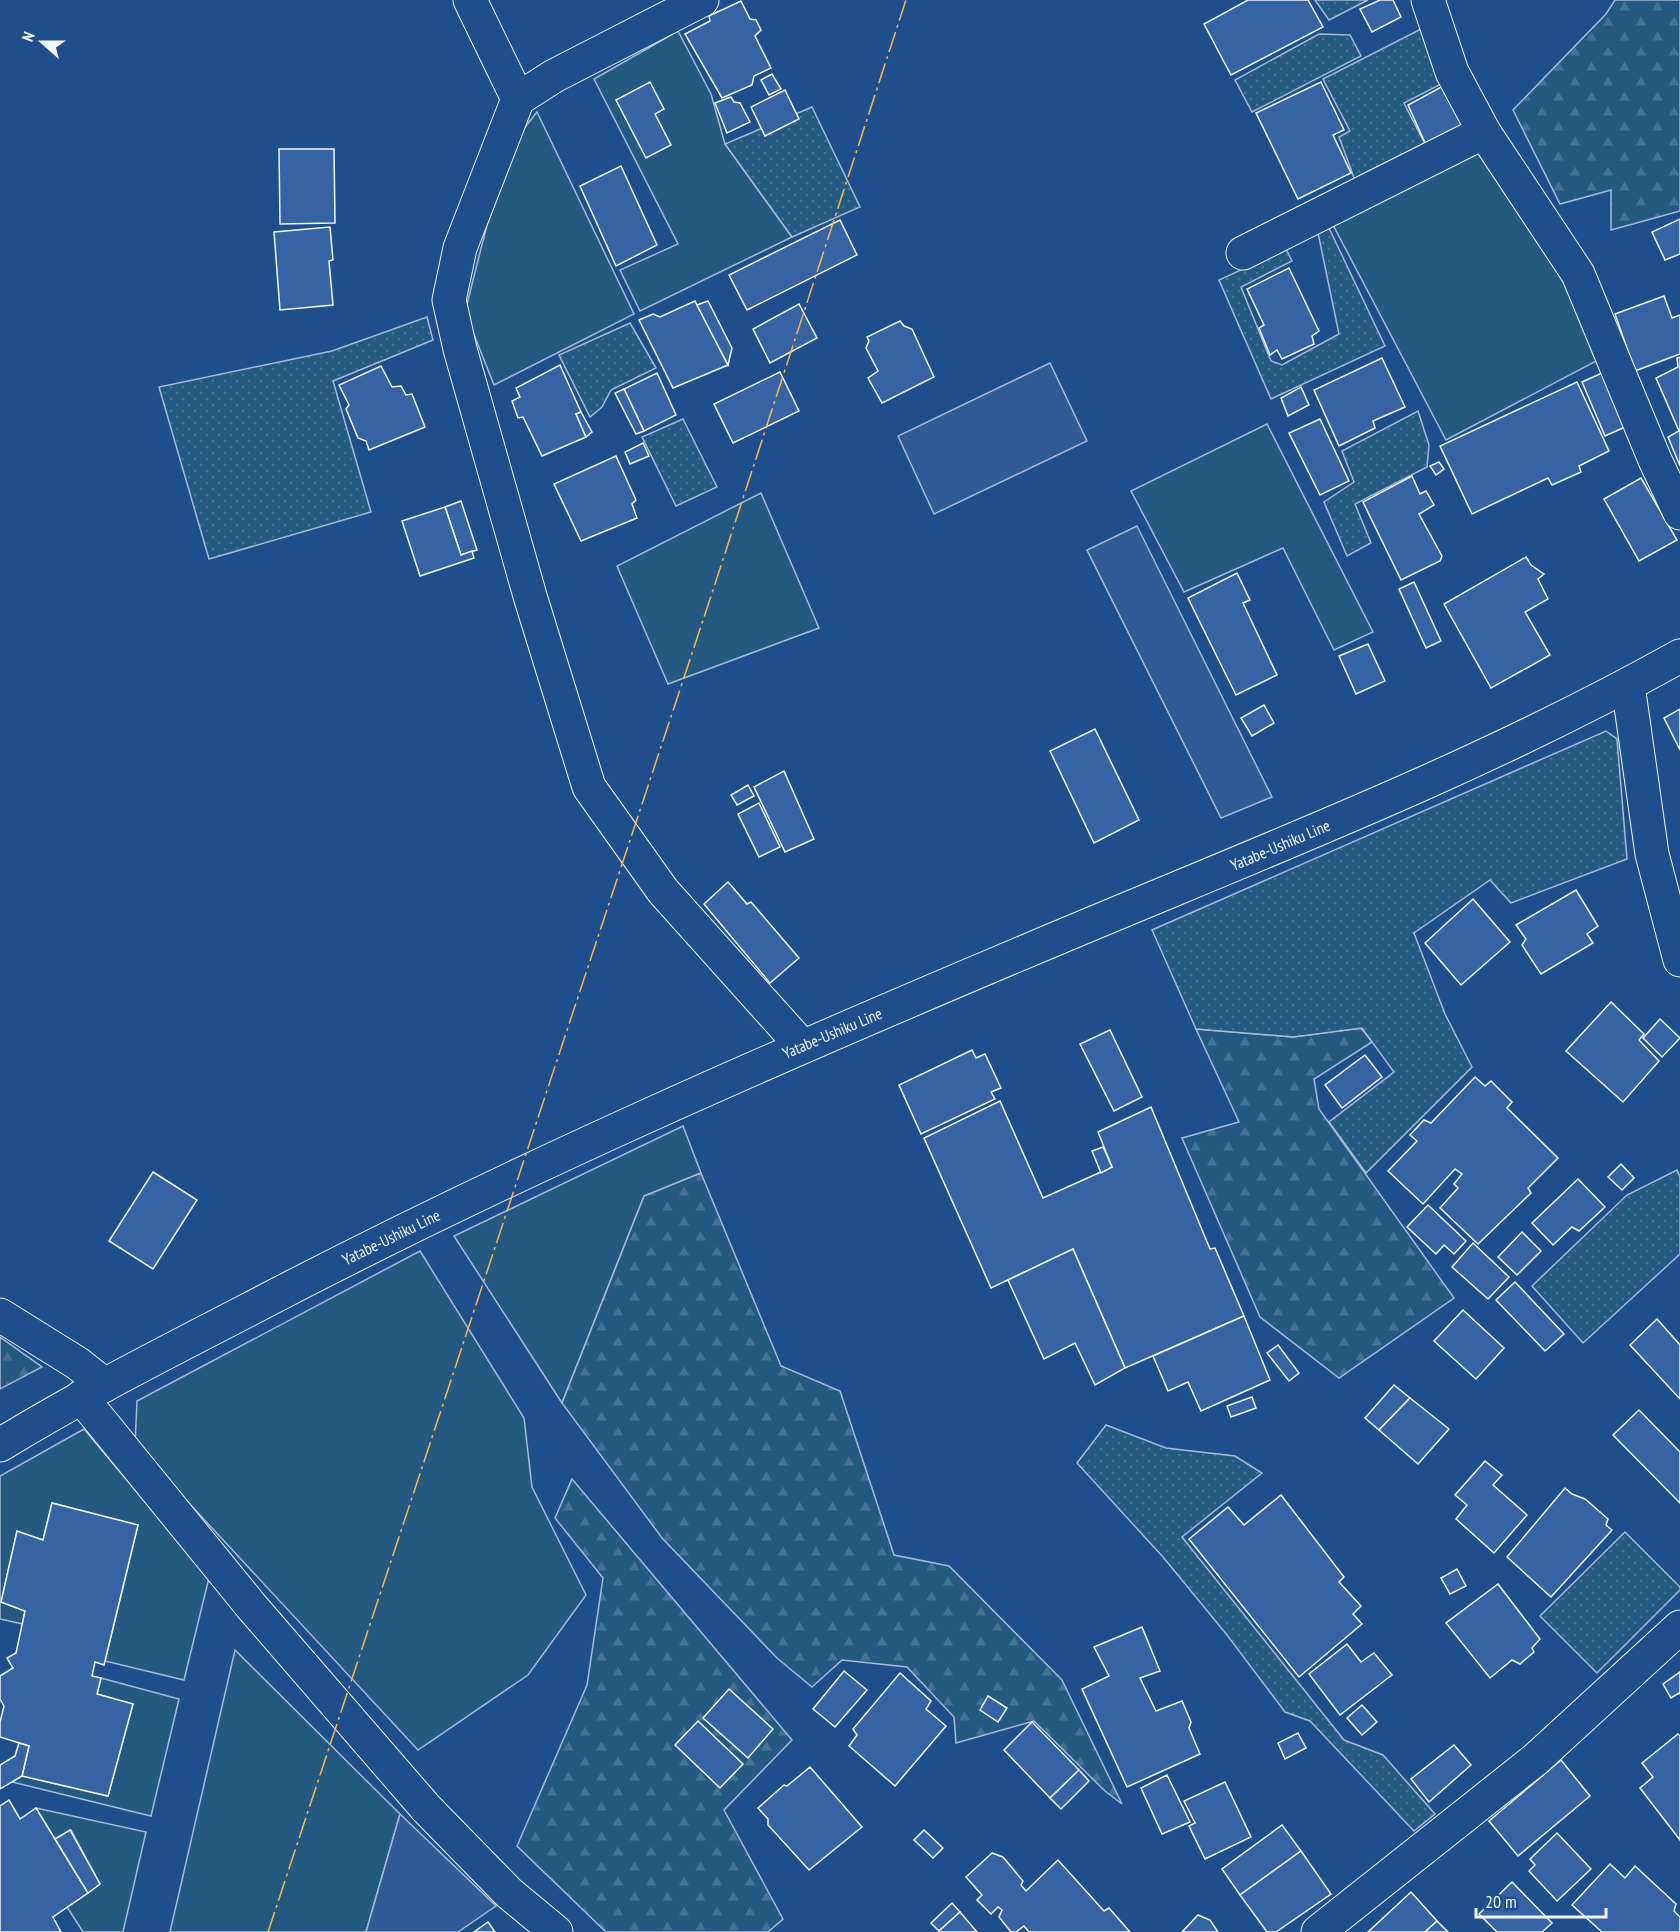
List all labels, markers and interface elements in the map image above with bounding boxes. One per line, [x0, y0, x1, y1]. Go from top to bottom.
north arrow [12, 12, 72, 72]
text: N [17, 29, 39, 44]
street label: Yatabe-Ushiku Line [1227, 815, 1333, 875]
street label: Yatabe-Ushiku Line [779, 1003, 885, 1063]
street label: Yatabe-Ushiku Line [339, 1205, 443, 1269]
scale bar [1476, 1881, 1606, 1919]
text: 20 m [1485, 1890, 1517, 1913]

